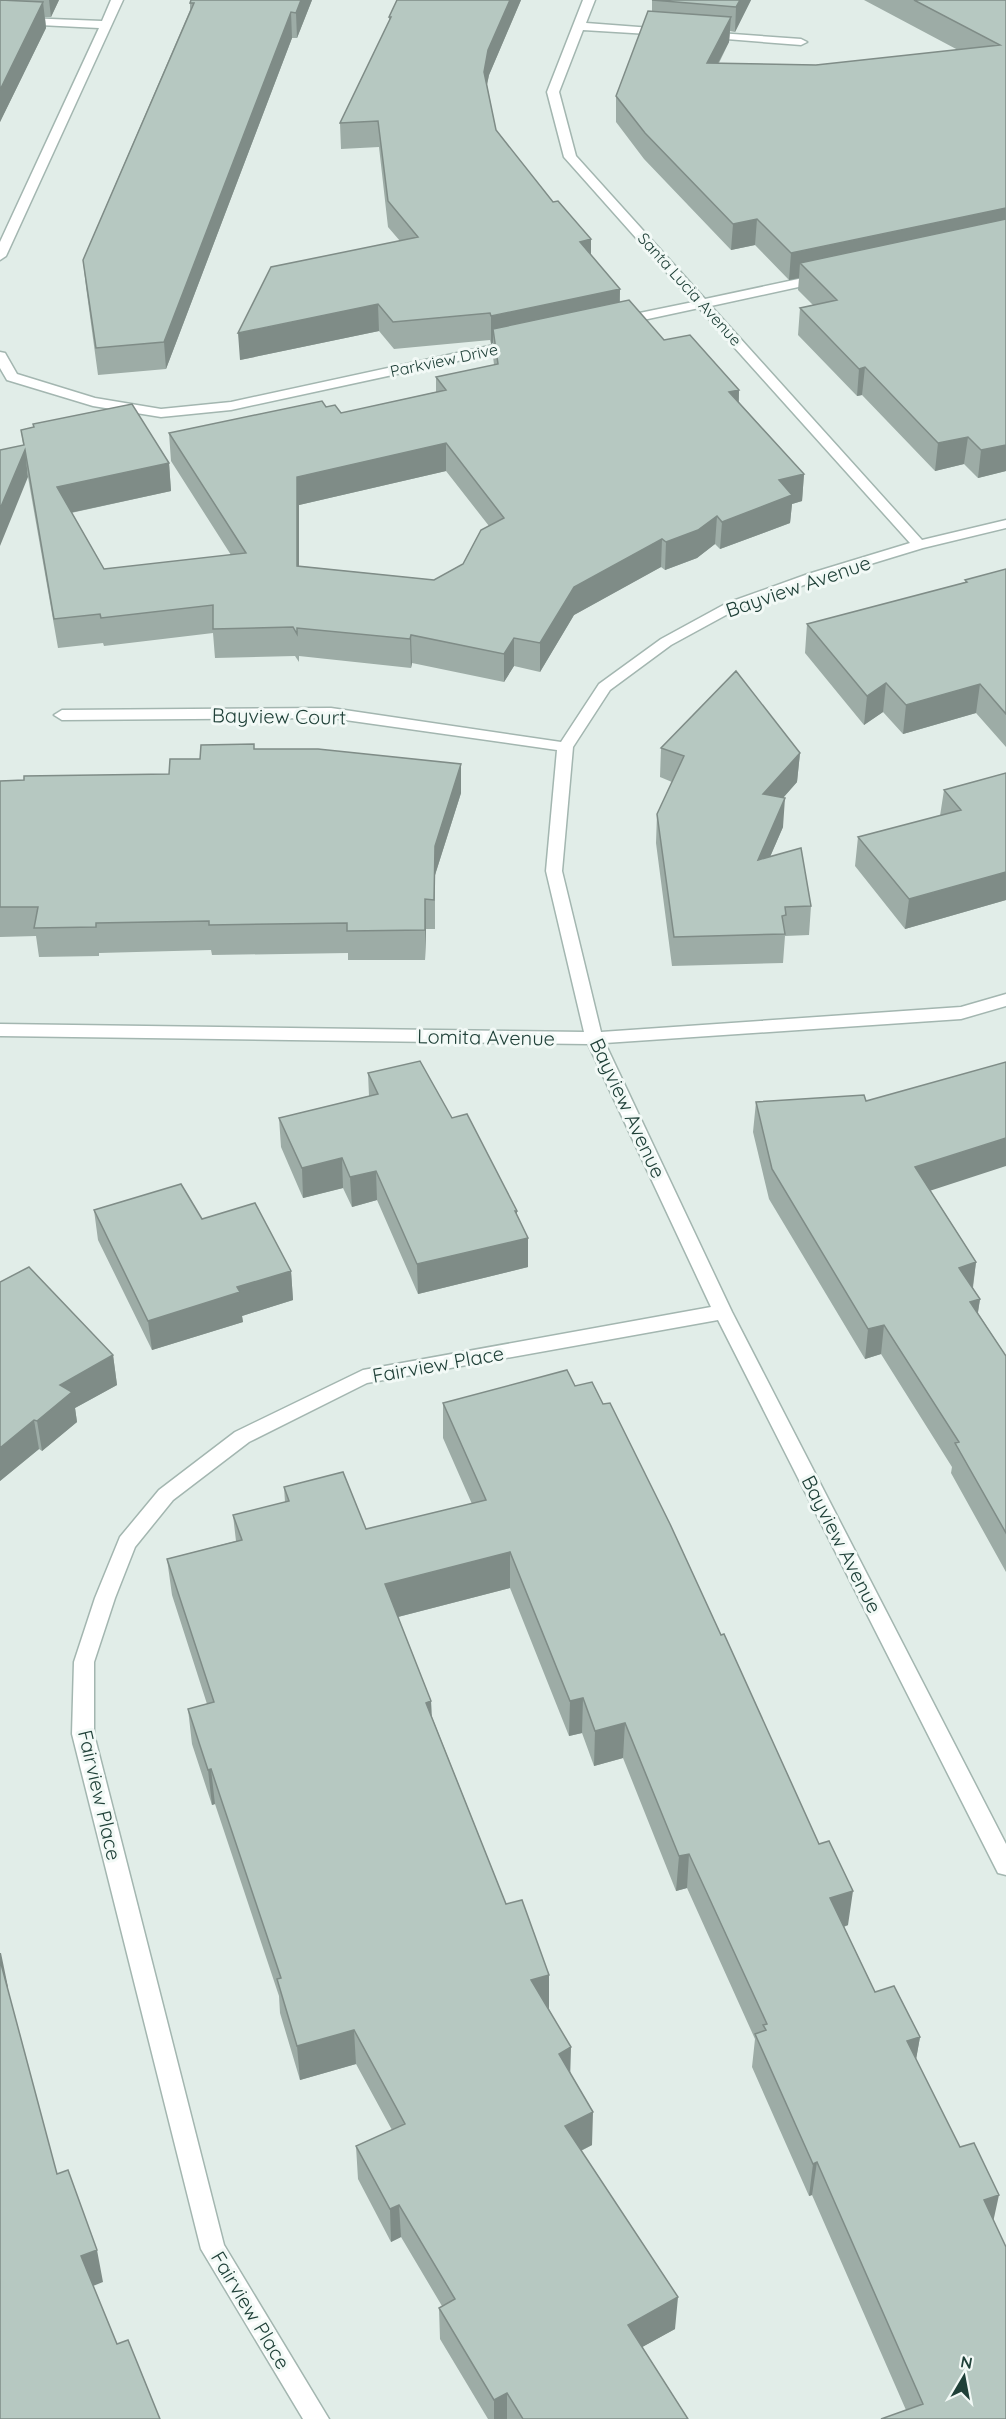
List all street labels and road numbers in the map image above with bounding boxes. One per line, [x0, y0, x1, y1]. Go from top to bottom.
street label: Santa Lucia Avenue [634, 228, 746, 350]
street label: Parkview Drive [388, 339, 500, 381]
street label: Bayview Avenue [722, 550, 874, 622]
street label: Bayview Court [212, 702, 347, 730]
street label: Lomita Avenue [417, 1023, 555, 1051]
street label: Bayview Avenue [585, 1034, 671, 1182]
street label: Fairview Place [370, 1340, 506, 1388]
street label: Bayview Avenue [796, 1471, 888, 1617]
street label: Fairview Place [73, 1727, 127, 1863]
street label: Fairview Place [206, 2247, 296, 2373]

